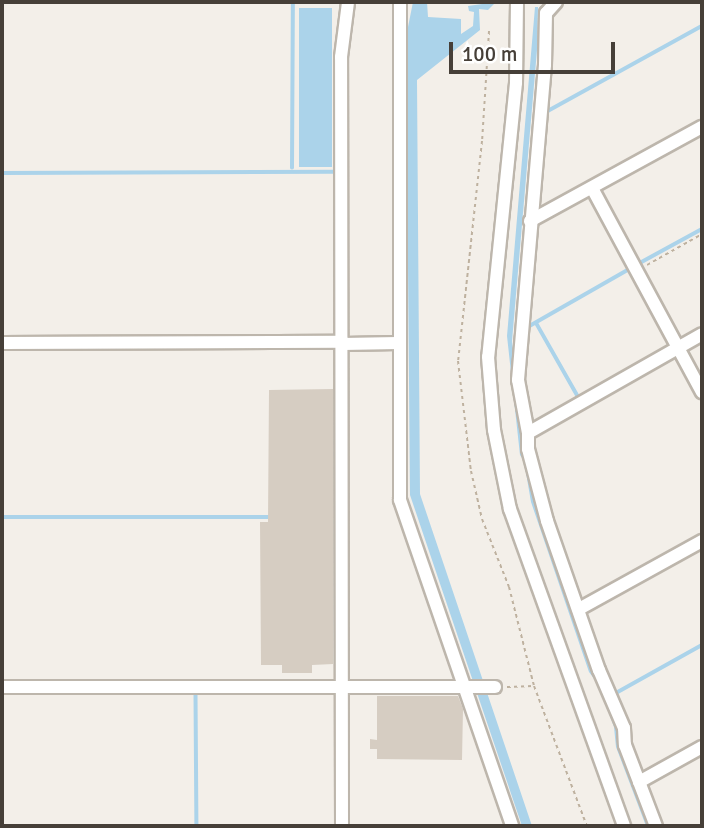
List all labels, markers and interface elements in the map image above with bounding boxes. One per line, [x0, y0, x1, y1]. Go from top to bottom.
scale bar [452, 28, 618, 72]
text: 100 m [462, 41, 517, 67]

